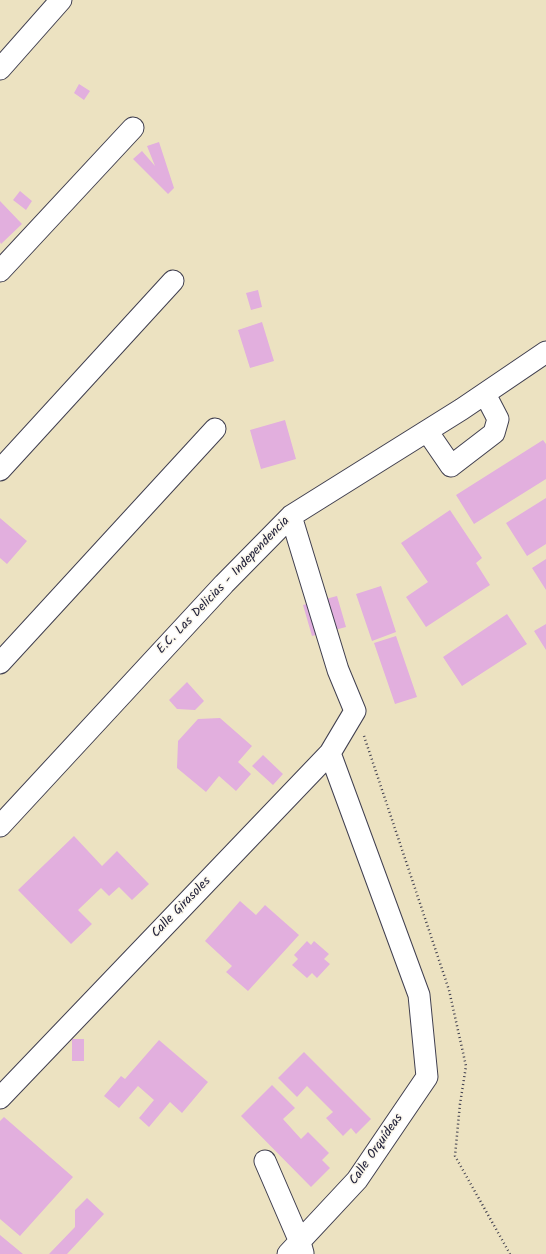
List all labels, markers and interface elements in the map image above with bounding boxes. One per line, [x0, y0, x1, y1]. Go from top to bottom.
street label: E.C. Las Delicias - Independencia [154, 514, 294, 658]
street label: Calle Girasoles [149, 874, 215, 942]
street label: Calle Orquídeas [347, 1112, 407, 1188]

